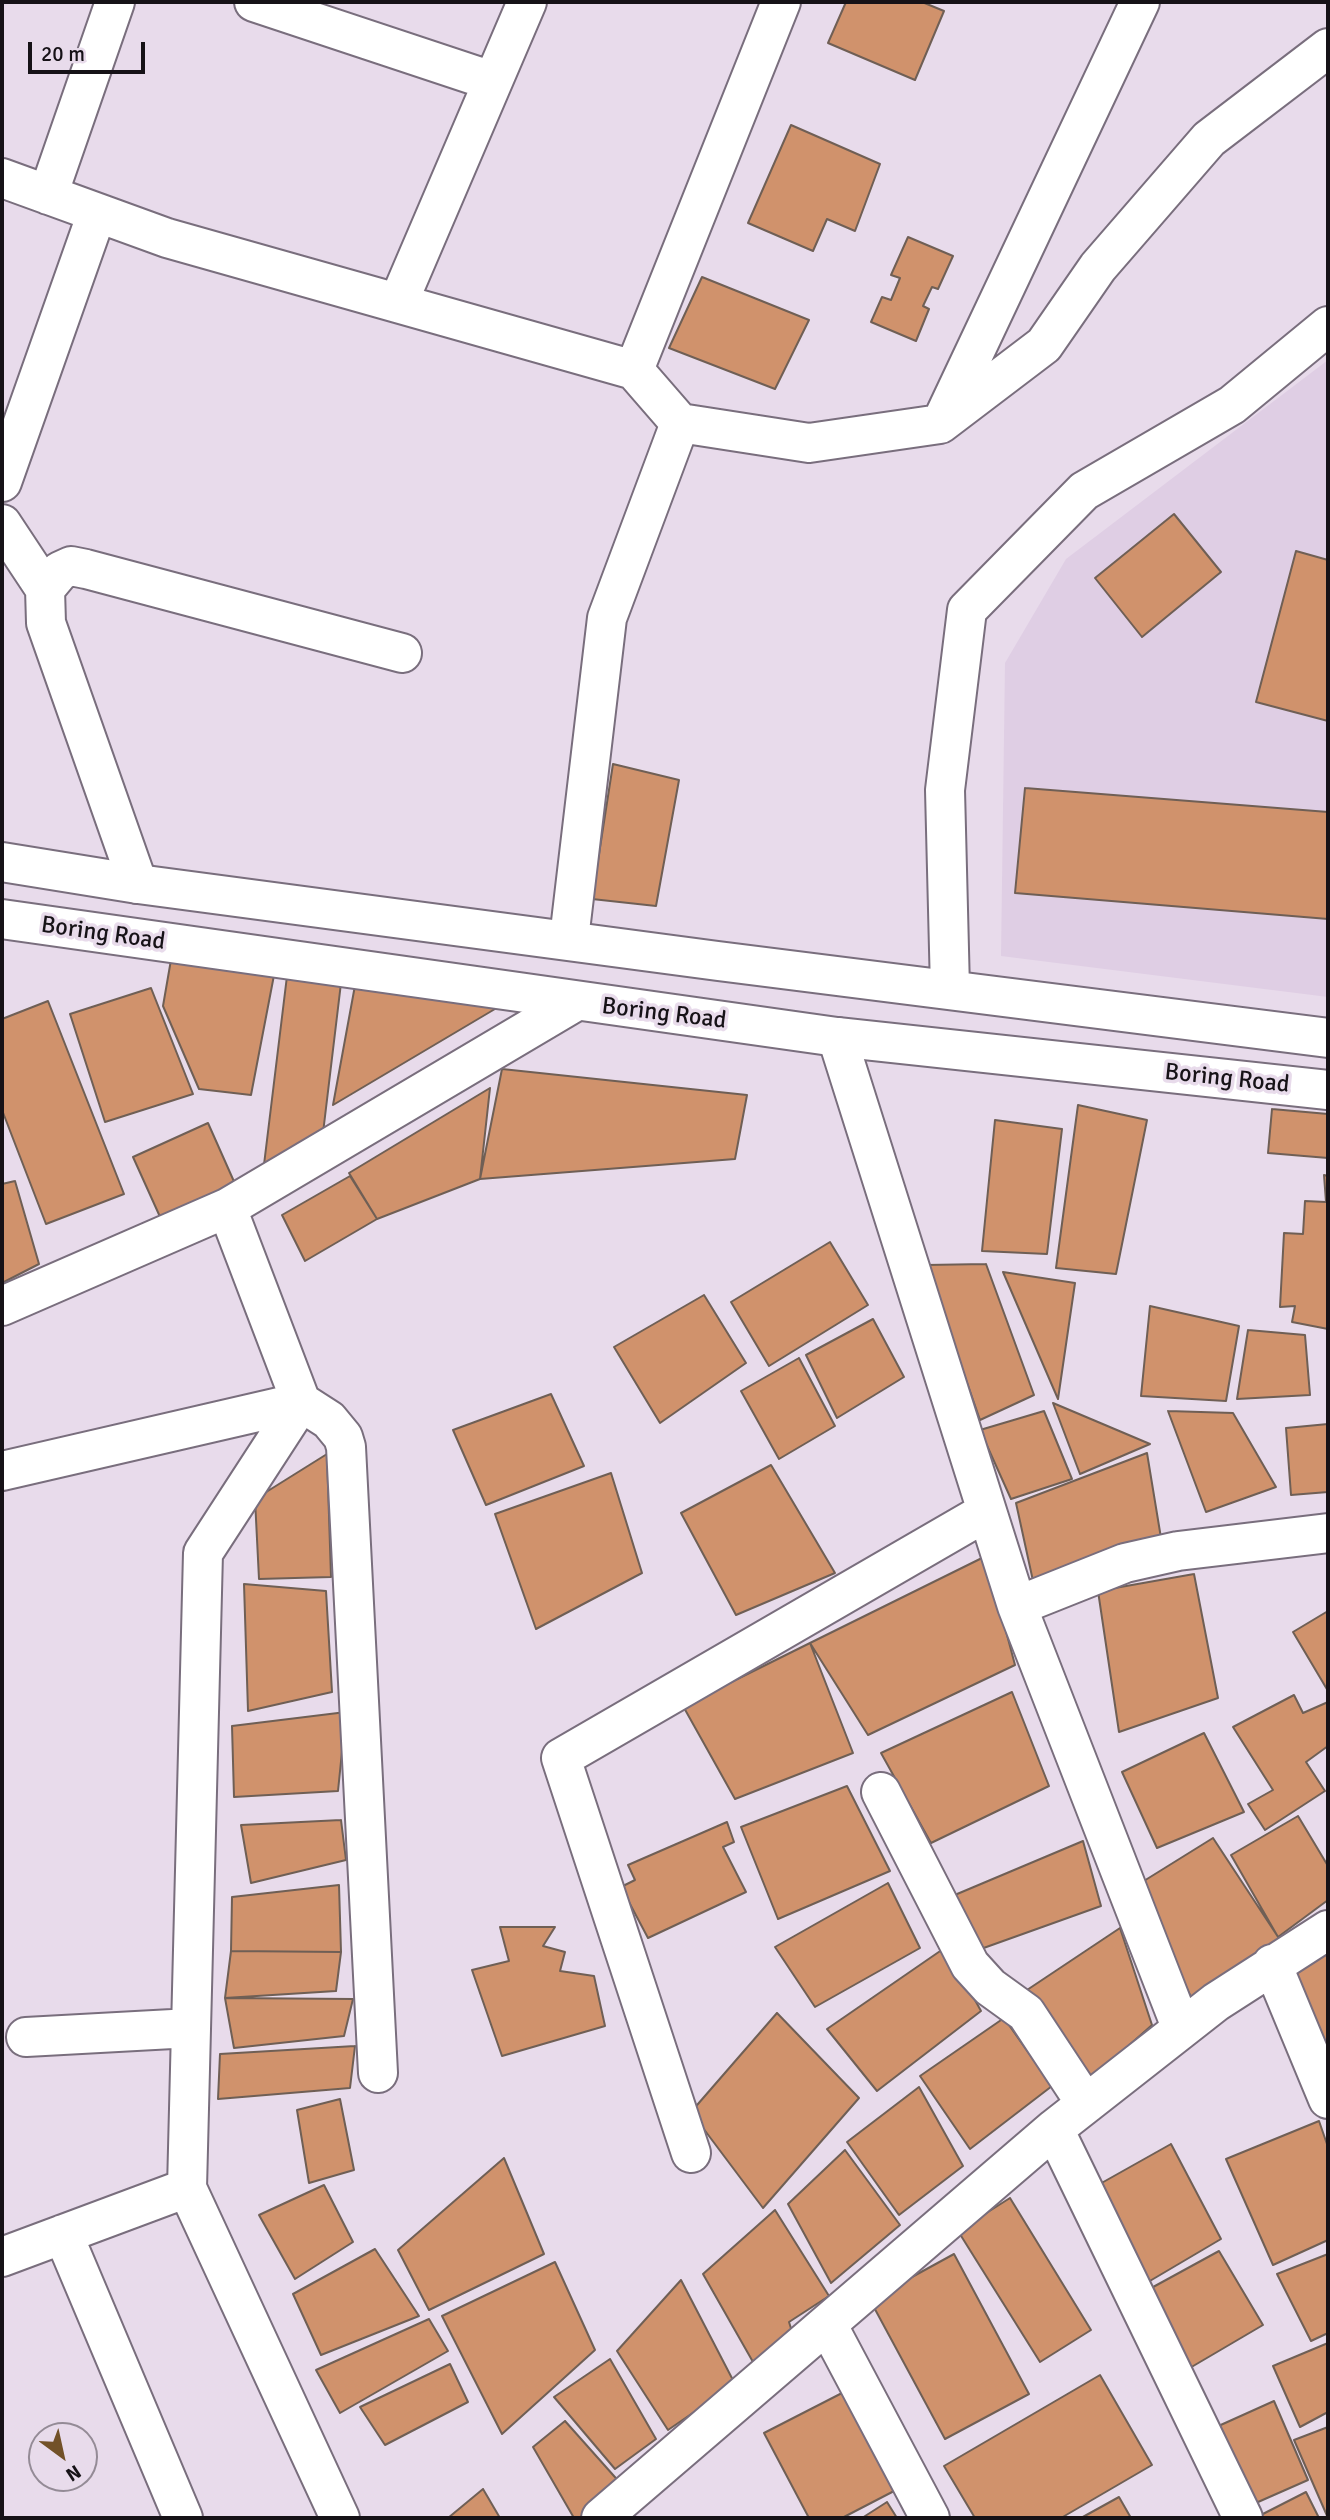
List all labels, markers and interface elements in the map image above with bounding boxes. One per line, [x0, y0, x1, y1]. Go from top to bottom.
scale bar [32, 28, 149, 72]
text: 20 m [41, 41, 85, 67]
street label: Boring Road [39, 911, 167, 957]
street label: Boring Road [600, 992, 728, 1036]
street label: Boring Road [1163, 1058, 1291, 1100]
north arrow [28, 2422, 98, 2492]
text: N [61, 2459, 85, 2487]

